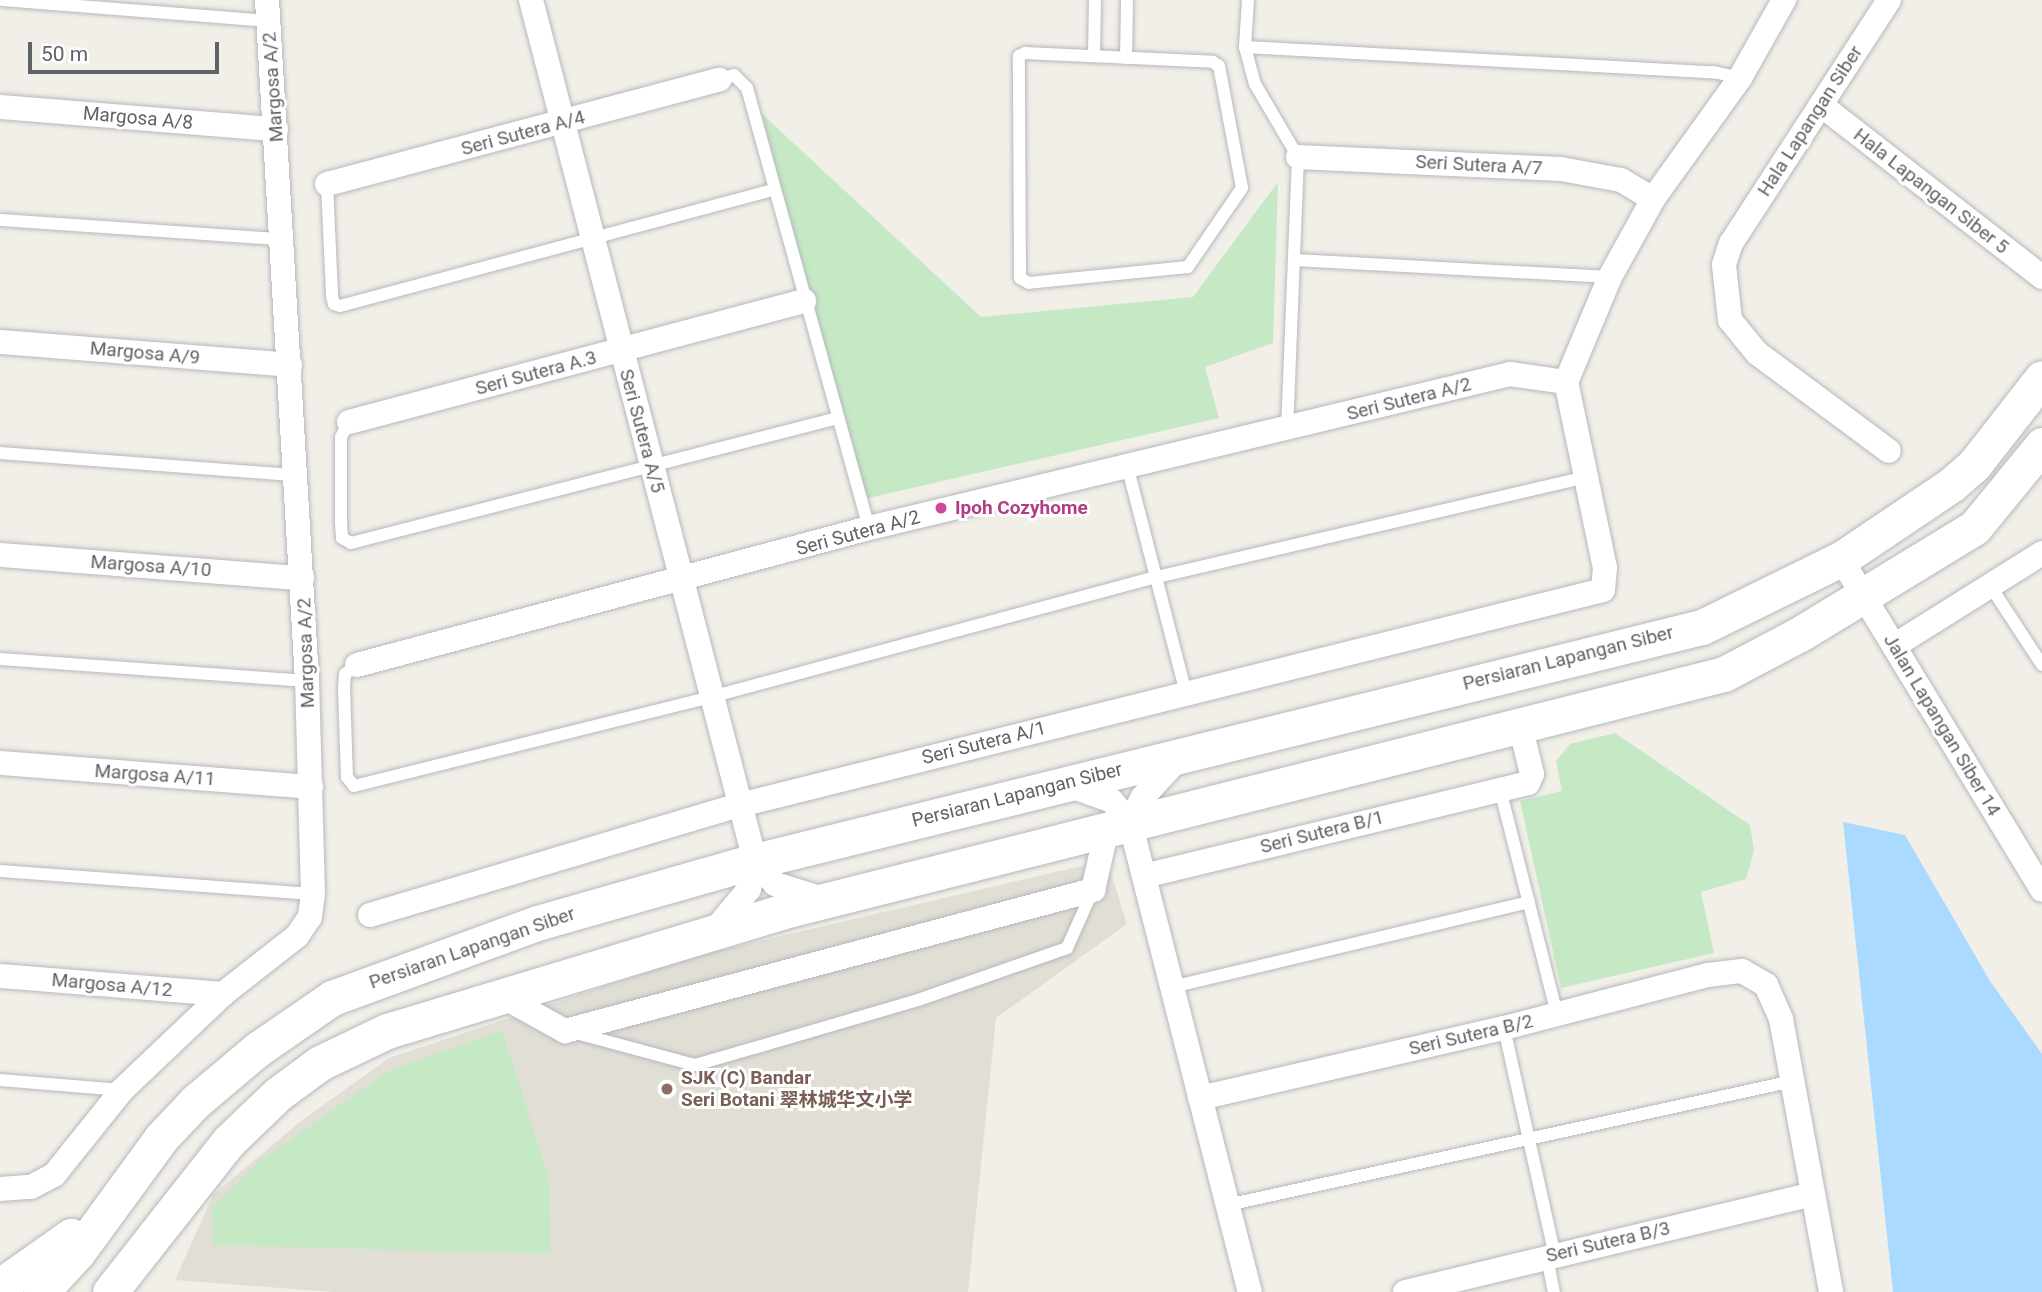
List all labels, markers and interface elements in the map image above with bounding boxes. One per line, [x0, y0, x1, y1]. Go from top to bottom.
scale bar [32, 28, 222, 72]
street label: Margosa A/2 [258, 31, 288, 143]
street label: Hala Lapangan Siber [1753, 41, 1867, 201]
text: 50 m [41, 42, 88, 66]
street label: Margosa A/8 [82, 102, 194, 134]
street label: Seri Sutera A/4 [459, 106, 587, 160]
street label: Hala Lapangan Siber 5 [1849, 123, 2013, 259]
street label: Seri Sutera A/7 [1415, 150, 1543, 180]
street label: Margosa A/9 [89, 337, 201, 369]
street label: Seri Sutera A.3 [473, 346, 599, 400]
street label: Seri Sutera A/5 [615, 367, 669, 495]
street label: Seri Sutera A/2 [1345, 373, 1473, 425]
place label: Ipoh Cozyhome [955, 497, 1088, 519]
marker: Ipoh Cozyhome [933, 500, 949, 516]
street label: Seri Sutera A/2 [794, 506, 922, 560]
street label: Margosa A/10 [90, 550, 212, 582]
street label: Margosa A/2 [293, 597, 319, 709]
street label: Persiaran Lapangan Siber [1460, 621, 1676, 695]
street label: Jalan Lapangan Siber 14 [1879, 630, 2005, 820]
street label: Seri Sutera A/1 [920, 717, 1048, 769]
street label: Persiaran Lapangan Siber [909, 758, 1125, 832]
street label: Margosa A/11 [94, 759, 216, 791]
street label: Seri Sutera B/1 [1258, 806, 1386, 858]
street label: Persiaran Lapangan Siber [366, 902, 578, 994]
street label: Margosa A/12 [51, 968, 173, 1002]
street label: Seri Sutera B/2 [1407, 1010, 1535, 1060]
place label: SJK (C) Bandar Seri Botani 翠林城华文小学 [681, 1067, 913, 1111]
marker: SJK (C) Bandar Seri Botani 翠林城华文小学 [659, 1081, 675, 1097]
street label: Seri Sutera B/3 [1544, 1217, 1672, 1267]

